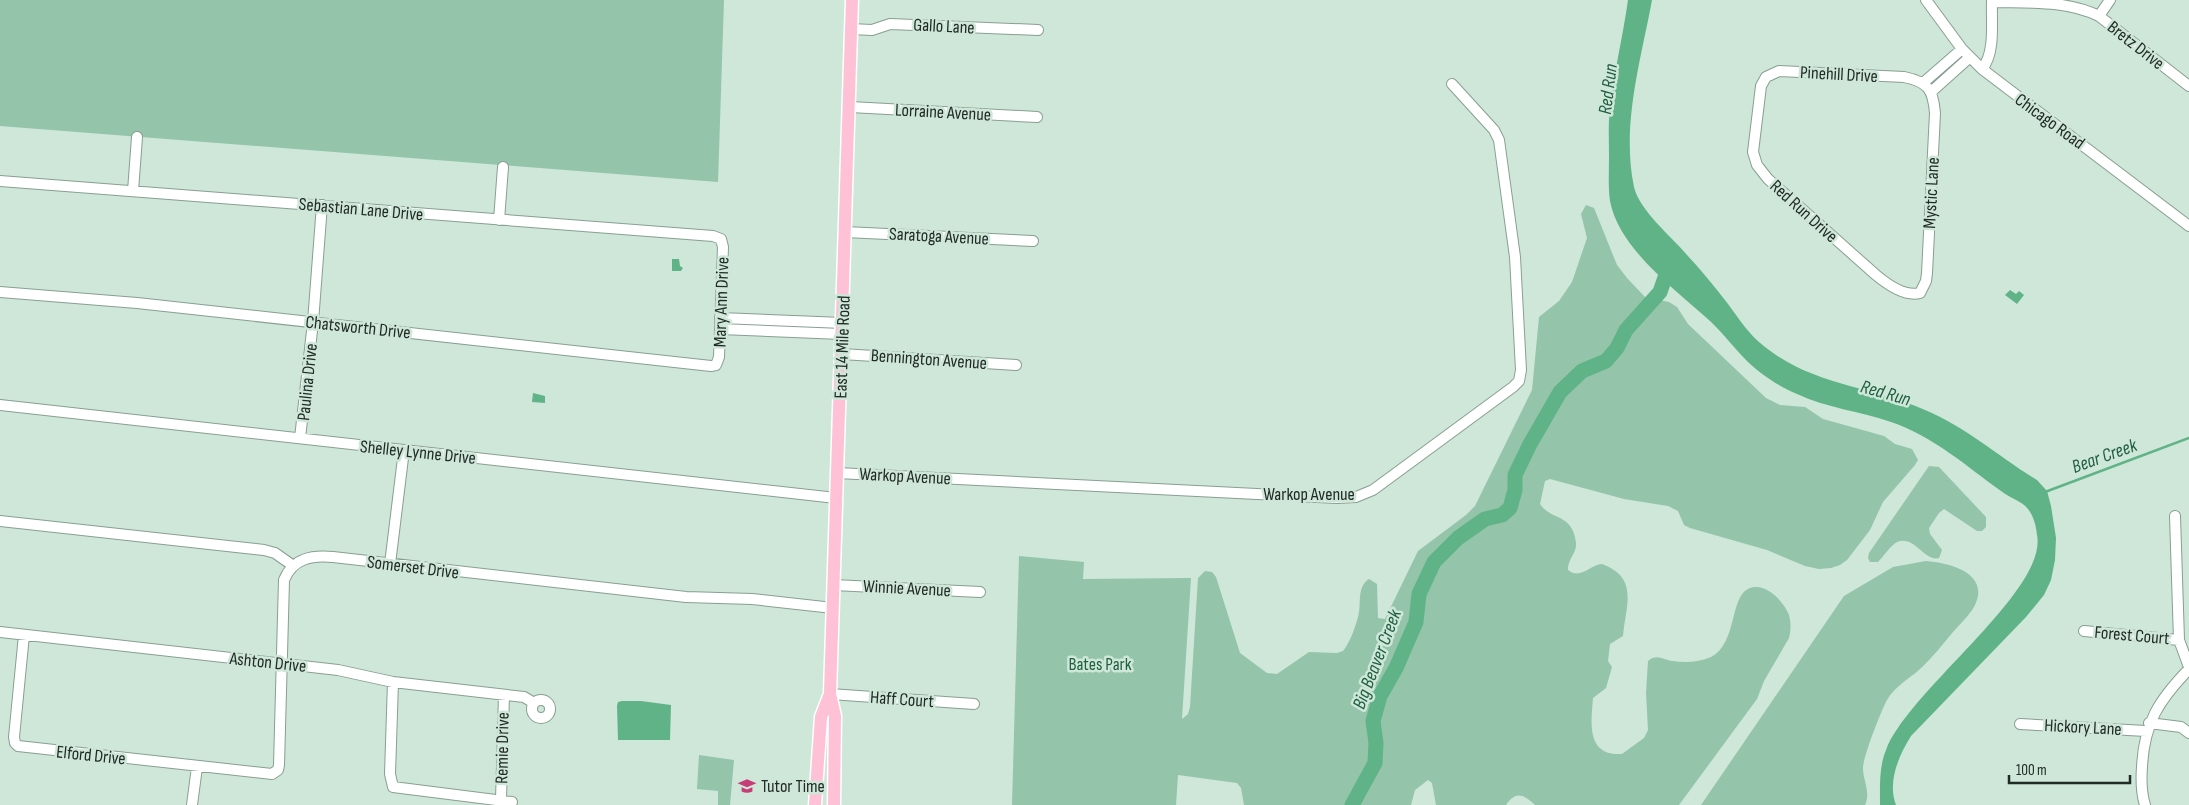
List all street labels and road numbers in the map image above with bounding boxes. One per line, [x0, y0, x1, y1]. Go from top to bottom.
street label: Gallo Lane [913, 14, 975, 39]
street label: Bretz Drive [2103, 17, 2168, 74]
street label: Pinehill Drive [1800, 62, 1878, 87]
street label: Chicago Road [2011, 89, 2089, 154]
street label: Lorraine Avenue [894, 99, 991, 125]
street label: Mystic Lane [1919, 157, 1944, 229]
street label: Red Run Drive [1766, 176, 1842, 247]
street label: Sebastian Lane Drive [298, 194, 424, 225]
street label: Saratoga Avenue [889, 223, 989, 250]
street label: Mary Ann Drive [709, 256, 734, 348]
street label: East 14 Mile Road [830, 295, 855, 399]
street label: Chatsworth Drive [304, 312, 412, 343]
street label: Paulina Drive [293, 342, 322, 422]
street label: Bennington Avenue [870, 345, 988, 374]
street label: Shelley Lynne Drive [359, 436, 477, 469]
street label: Warkop Avenue [859, 464, 951, 489]
street label: Warkop Avenue [1263, 484, 1355, 505]
street label: Somerset Drive [366, 551, 460, 584]
street label: Winnie Avenue [863, 576, 951, 601]
street label: Forest Court [2093, 622, 2171, 649]
street label: Ashton Drive [228, 648, 307, 677]
street label: Haff Court [869, 687, 935, 712]
street label: Remie Drive [491, 712, 514, 784]
street label: Hickory Lane [2044, 715, 2122, 740]
street label: Elford Drive [55, 741, 127, 770]

